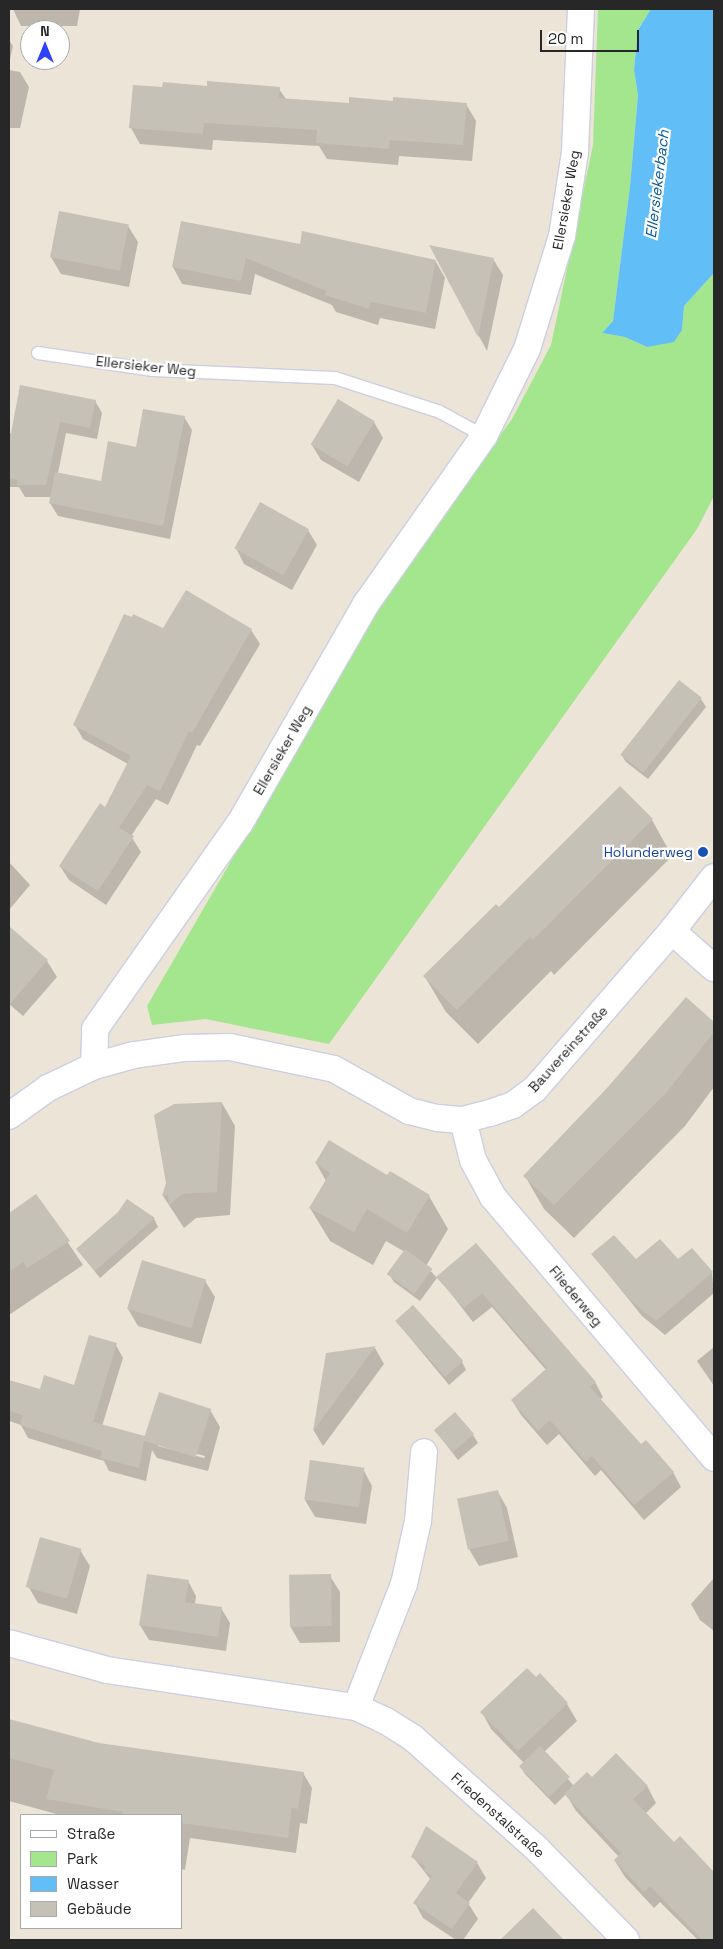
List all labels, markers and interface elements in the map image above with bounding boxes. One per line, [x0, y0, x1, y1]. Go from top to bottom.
north arrow [20, 20, 70, 70]
scale bar [543, 20, 642, 52]
text: N [40, 22, 50, 40]
text: 20 m [548, 29, 583, 48]
water label: Ellersiekerbach [641, 129, 673, 239]
street label: Ellersieker Weg [549, 149, 583, 251]
street label: Ellersieker Weg [95, 352, 197, 380]
street label: Ellersieker Weg [249, 702, 315, 798]
place label: Holunderweg [604, 844, 693, 860]
marker: Holunderweg [697, 846, 709, 858]
street label: Bauvereinstraße [525, 1002, 611, 1096]
street label: Fliederweg [546, 1262, 606, 1330]
street label: Friedenstalstraße [448, 1769, 548, 1861]
legend [20, 1814, 182, 1929]
text: Straße [67, 1824, 115, 1843]
text: Park [67, 1849, 98, 1868]
text: Wasser [67, 1874, 119, 1893]
text: Gebäude [67, 1899, 132, 1918]

